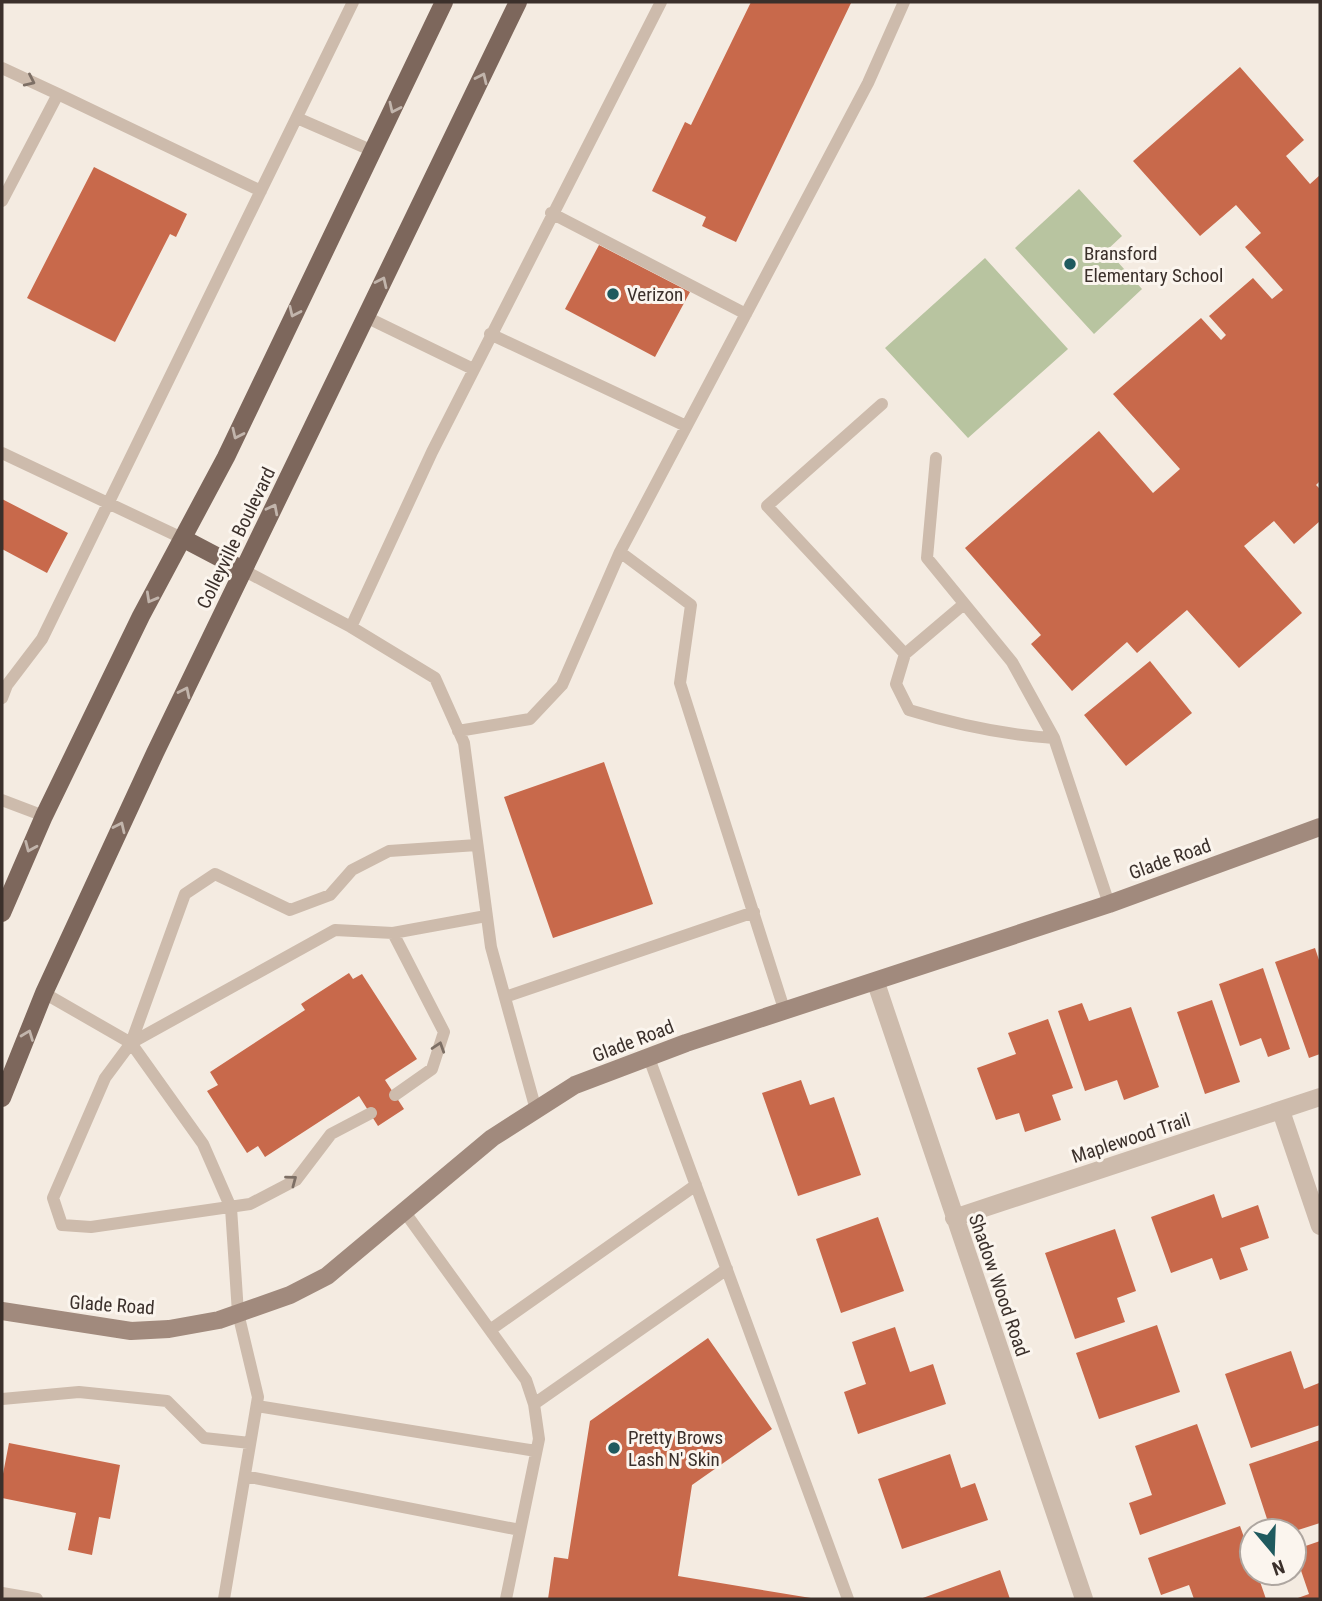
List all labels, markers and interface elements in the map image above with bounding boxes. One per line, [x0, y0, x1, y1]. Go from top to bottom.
one-way arrow [474, 72, 488, 85]
one-way arrow [23, 73, 35, 87]
one-way arrow [388, 101, 402, 113]
place label: Bransford Elementary School [1084, 242, 1223, 287]
marker: Bransford Elementary School [1062, 256, 1078, 272]
one-way arrow [374, 277, 388, 289]
place label: Verizon [627, 283, 683, 306]
marker: Verizon [605, 286, 621, 302]
one-way arrow [288, 305, 302, 317]
one-way arrow [231, 427, 245, 439]
street label: Colleyville Boulevard [192, 463, 280, 613]
one-way arrow [264, 504, 278, 516]
one-way arrow [145, 591, 159, 604]
one-way arrow [176, 687, 190, 699]
one-way arrow [112, 822, 126, 834]
street label: Glade Road [1126, 834, 1214, 884]
one-way arrow [24, 840, 38, 853]
street label: Glade Road [589, 1015, 677, 1067]
one-way arrow [20, 1029, 34, 1041]
one-way arrow [431, 1042, 445, 1054]
street label: Maplewood Trail [1069, 1108, 1193, 1168]
one-way arrow [285, 1176, 297, 1188]
street label: Shadow Wood Road [964, 1211, 1034, 1359]
street label: Glade Road [69, 1291, 155, 1319]
place label: Pretty Brows Lash N' Skin [628, 1426, 723, 1471]
marker: Pretty Brows Lash N' Skin [606, 1440, 622, 1456]
north arrow [1238, 1517, 1308, 1587]
text: N [1269, 1555, 1288, 1580]

